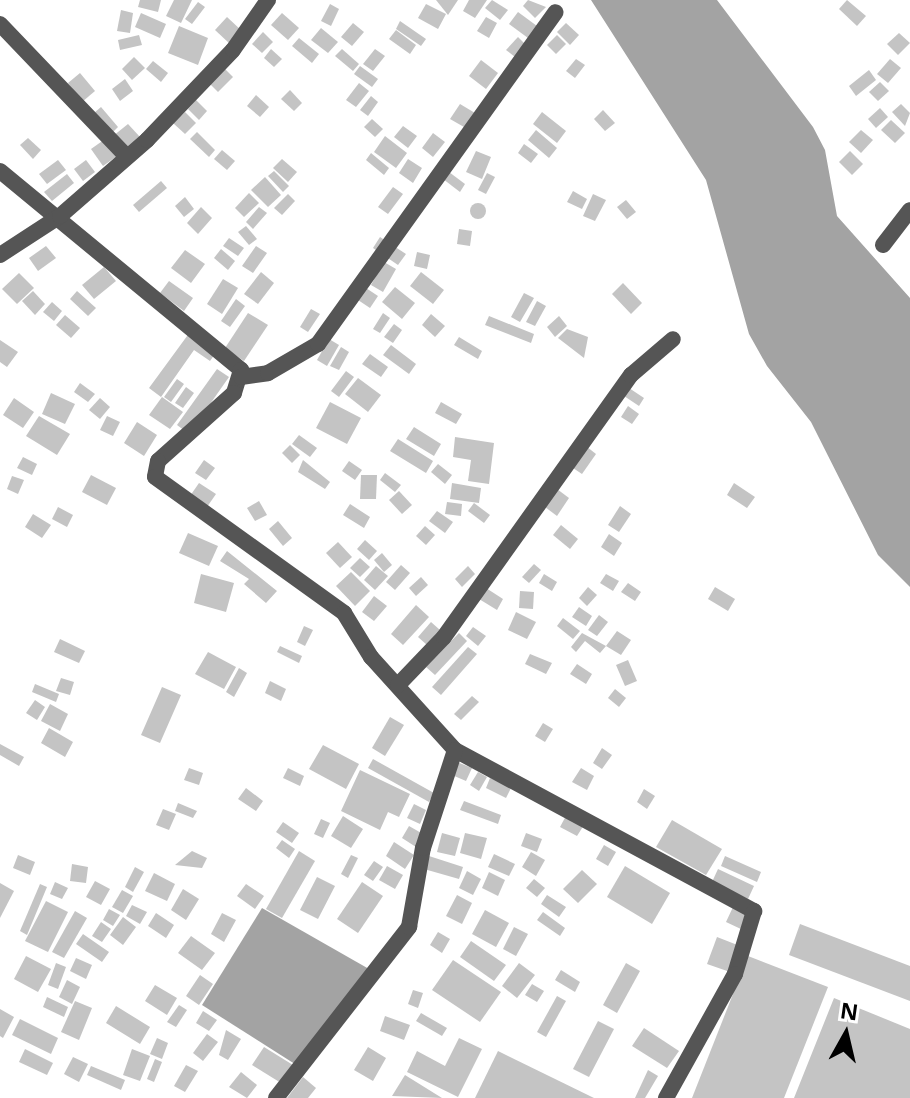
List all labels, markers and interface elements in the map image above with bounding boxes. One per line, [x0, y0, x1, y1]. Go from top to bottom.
north arrow [806, 994, 886, 1074]
text: N [838, 994, 860, 1026]

